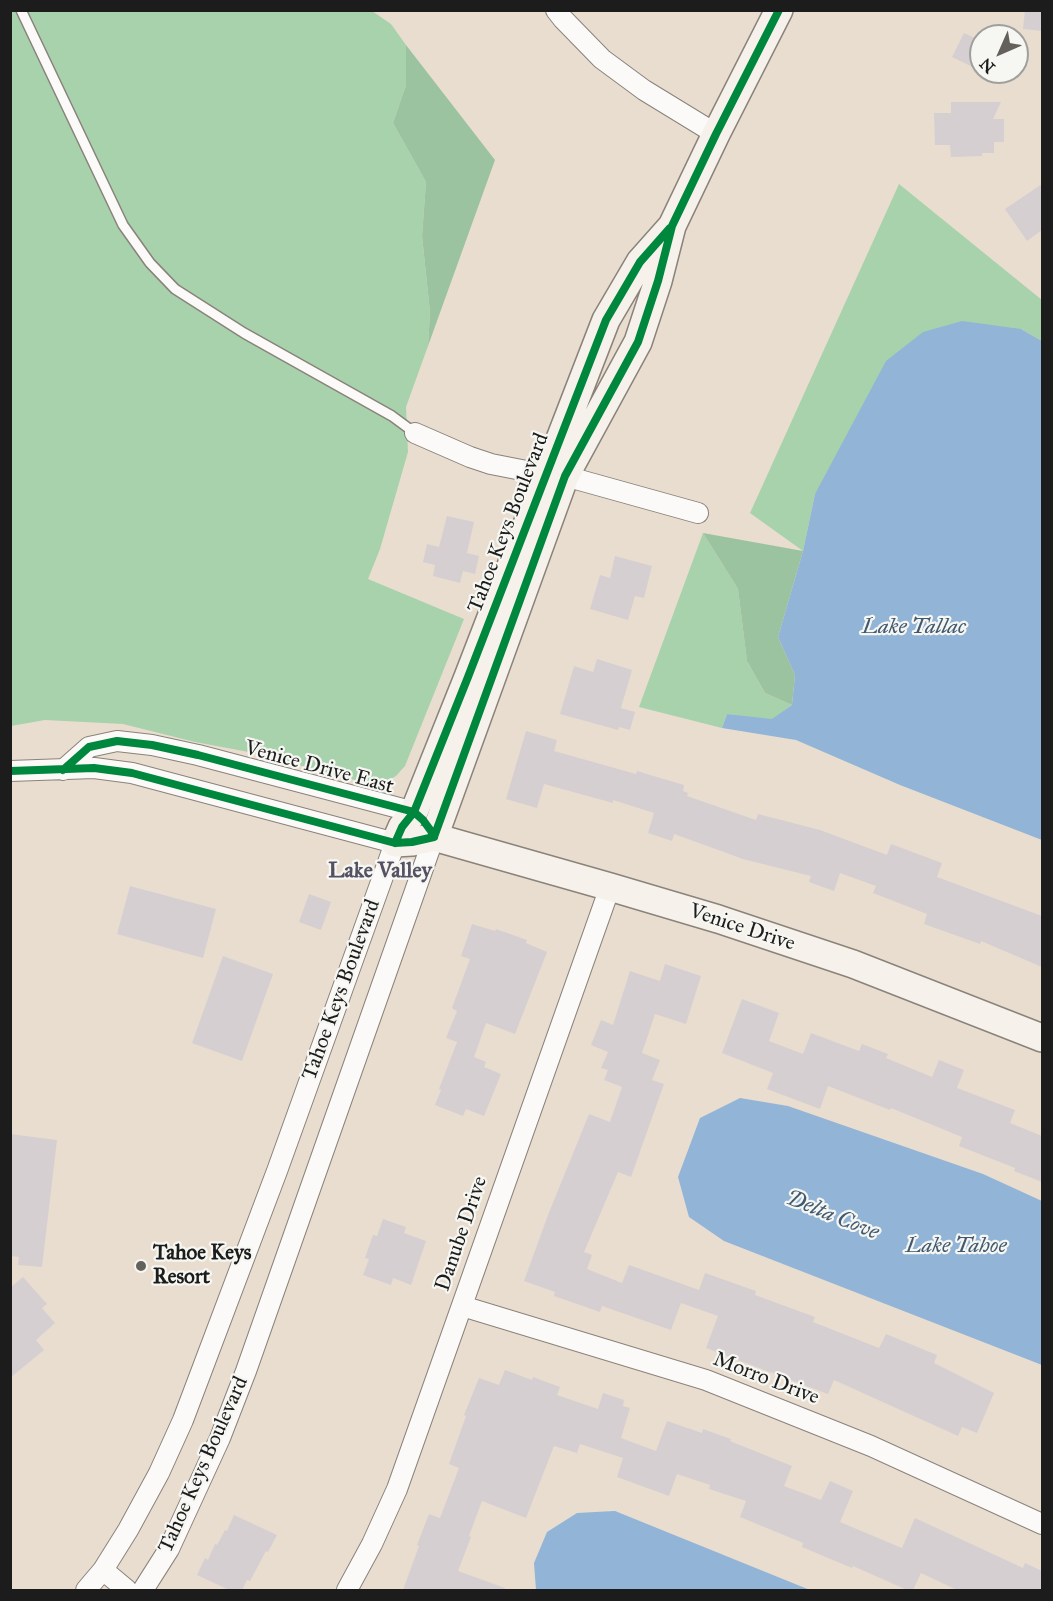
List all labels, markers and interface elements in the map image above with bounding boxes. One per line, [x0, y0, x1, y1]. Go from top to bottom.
north arrow [969, 24, 1029, 84]
text: N [976, 54, 999, 77]
street label: Tahoe Keys Boulevard [463, 430, 555, 616]
water label: Lake Tallac [862, 615, 966, 641]
street label: Venice Drive East [242, 736, 396, 800]
district label: Lake Valley [328, 859, 432, 885]
street label: Tahoe Keys Boulevard [298, 896, 386, 1084]
street label: Venice Drive [686, 899, 798, 957]
street label: Danube Drive [431, 1173, 493, 1295]
water label: Delta Cove [782, 1185, 882, 1247]
water label: Lake Tahoe [905, 1234, 1007, 1260]
place label: Tahoe Keys Resort [153, 1241, 251, 1291]
marker: Tahoe Keys Resort [134, 1259, 148, 1273]
street label: Morro Drive [709, 1347, 823, 1411]
street label: Tahoe Keys Boulevard [154, 1373, 254, 1557]

